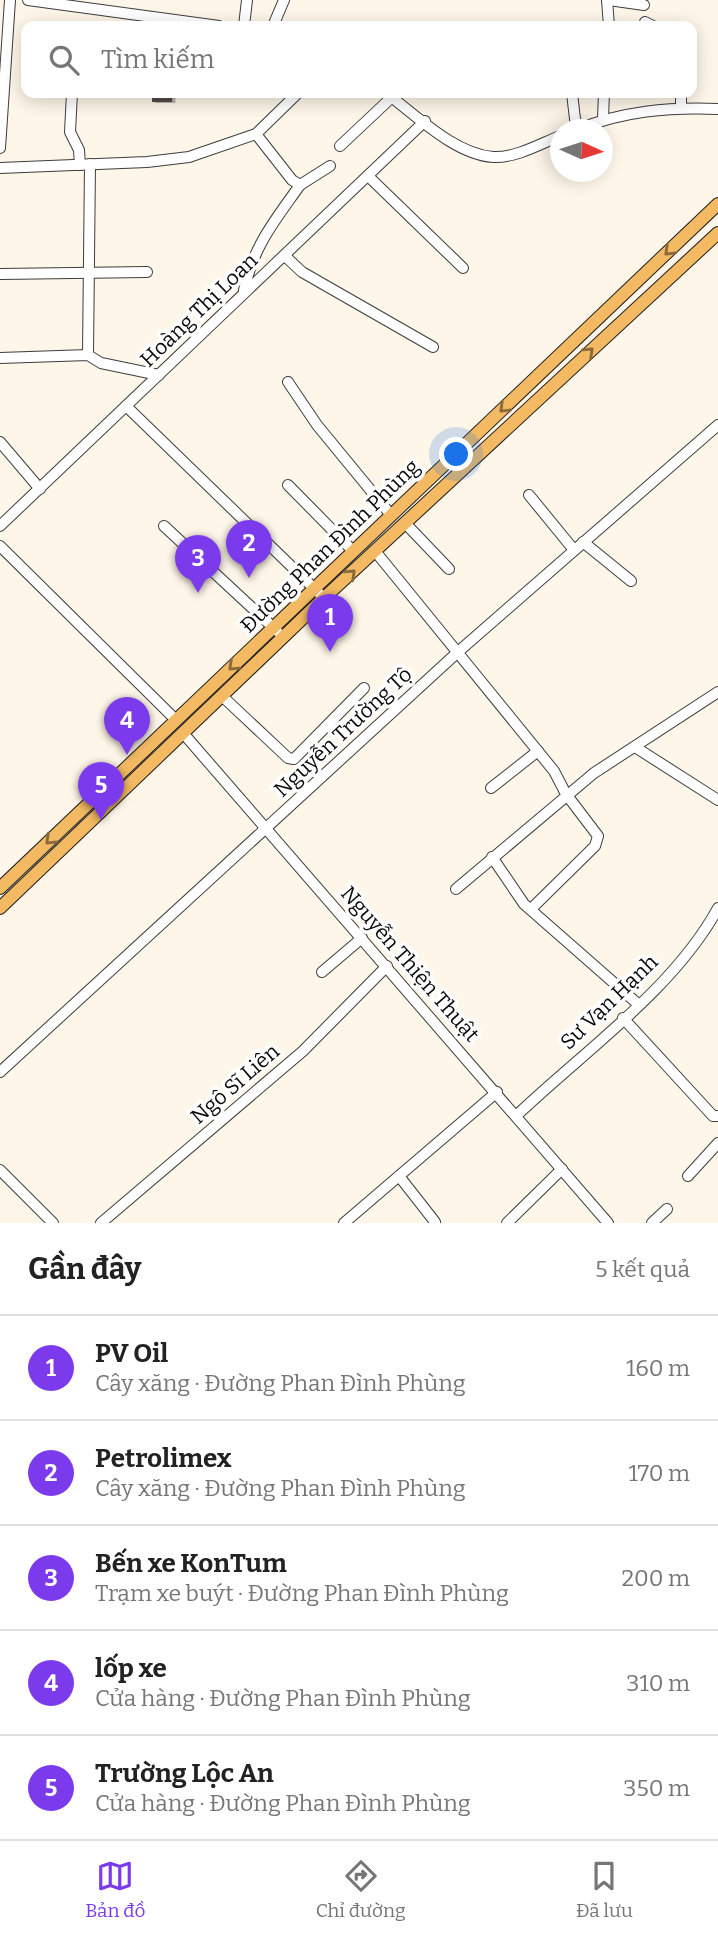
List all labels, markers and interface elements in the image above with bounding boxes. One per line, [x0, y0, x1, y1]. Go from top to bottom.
search box [21, 21, 697, 98]
icon: search [45, 41, 83, 79]
text: Tìm kiếm [101, 44, 214, 75]
north arrow [550, 119, 613, 182]
one-way arrow [664, 243, 677, 255]
street label: Hoàng Thị Loan [135, 248, 263, 372]
one-way arrow [581, 348, 594, 360]
one-way arrow [499, 399, 512, 412]
your location [439, 437, 473, 471]
street label: Đường Phan Đình Phùng [235, 454, 425, 638]
pin: 2 [226, 520, 272, 578]
pin: 3 [175, 535, 221, 593]
one-way arrow [343, 569, 356, 582]
pin: 1 [307, 594, 353, 652]
one-way arrow [228, 658, 241, 671]
street label: Nguyễn Trường Tộ [269, 661, 417, 803]
pin: 4 [104, 697, 150, 755]
pin: 5 [78, 762, 124, 820]
one-way arrow [45, 831, 58, 844]
street label: Nguyễn Thiện Thuật [335, 881, 485, 1048]
street label: Sư Vạn Hạnh [555, 949, 663, 1055]
street label: Ngô Sĩ Liên [185, 1038, 285, 1130]
text: Gần đây [28, 1251, 141, 1287]
text: 5 kết quả [595, 1255, 690, 1283]
text: PV Oil [95, 1338, 168, 1369]
text: 1 [46, 1354, 56, 1382]
text: 160 m [626, 1354, 690, 1382]
text: Cây xăng · Đường Phan Đình Phùng [95, 1369, 466, 1397]
text: Petrolimex [95, 1443, 231, 1474]
text: 2 [45, 1459, 57, 1487]
text: 170 m [628, 1459, 690, 1487]
text: Cây xăng · Đường Phan Đình Phùng [95, 1474, 466, 1502]
text: Bến xe KonTum [95, 1548, 287, 1579]
text: 3 [44, 1564, 58, 1592]
text: 200 m [621, 1564, 690, 1592]
text: Trạm xe buýt · Đường Phan Đình Phùng [95, 1579, 509, 1607]
text: lốp xe [95, 1653, 167, 1684]
text: 4 [44, 1669, 58, 1697]
text: 310 m [626, 1669, 690, 1697]
text: Cửa hàng · Đường Phan Đình Phùng [95, 1684, 471, 1712]
text: Trường Lộc An [95, 1758, 274, 1789]
text: 5 [45, 1774, 57, 1802]
text: 350 m [623, 1774, 690, 1802]
text: Cửa hàng · Đường Phan Đình Phùng [95, 1789, 471, 1817]
tab: Bản đồ [85, 1857, 145, 1922]
tab: Chỉ đường [316, 1857, 406, 1922]
tab: Đã lưu [576, 1857, 633, 1922]

